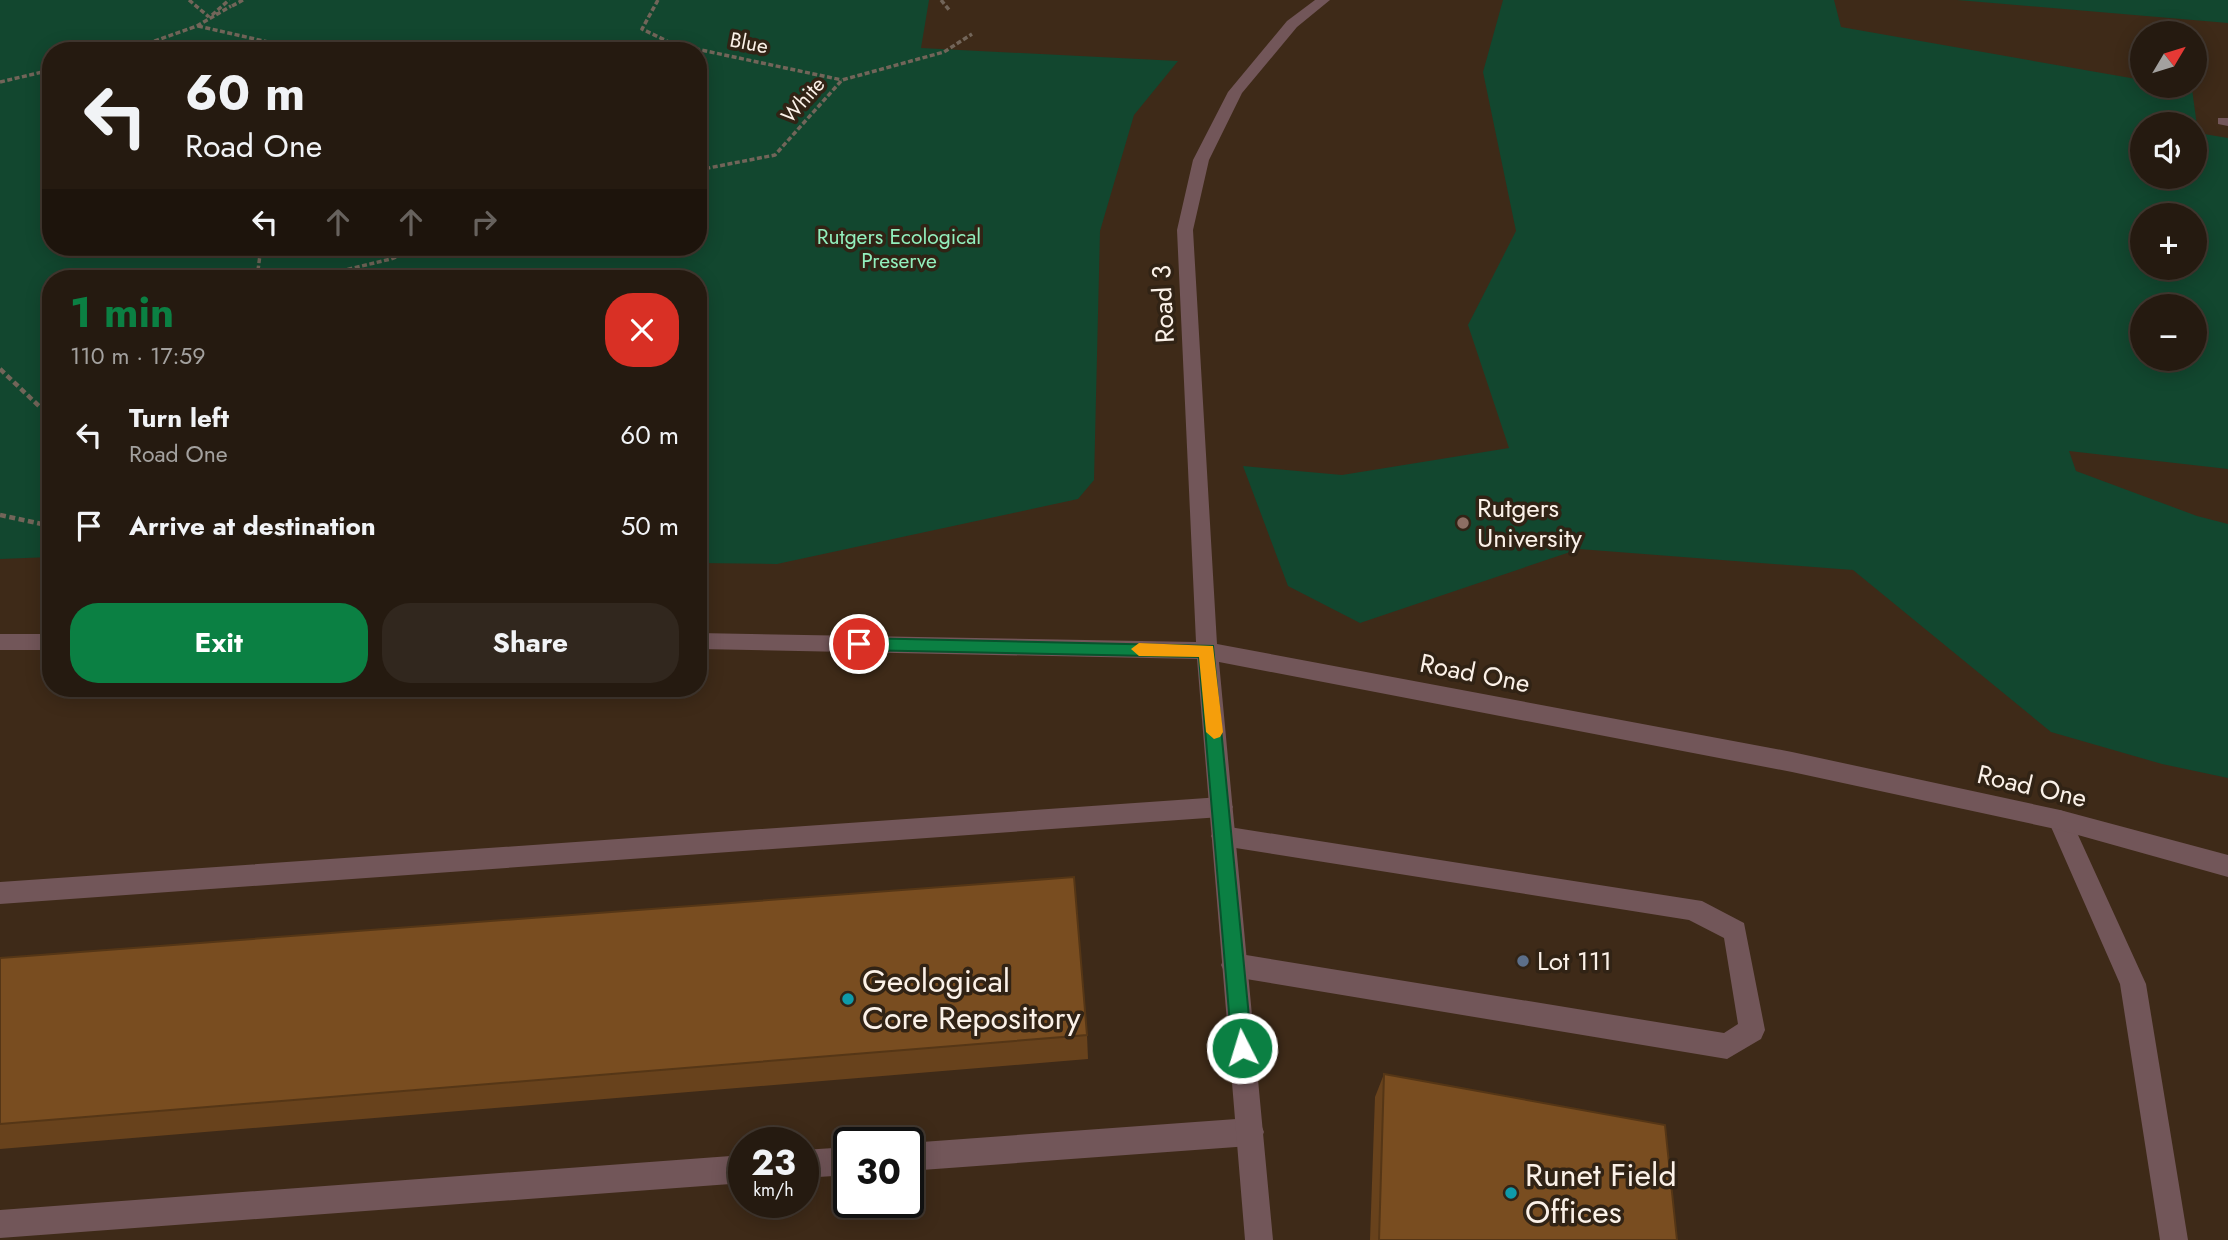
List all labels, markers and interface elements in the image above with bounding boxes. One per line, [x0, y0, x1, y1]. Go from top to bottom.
north arrow [2130, 21, 2207, 98]
map controls [2130, 21, 2207, 371]
street label: Blue [727, 25, 771, 61]
text: 60 m [185, 58, 305, 128]
icon: left [70, 70, 161, 161]
street label: White [774, 70, 832, 130]
button: sound [2130, 112, 2207, 189]
text: Road One [185, 123, 322, 169]
icon: left [246, 203, 284, 241]
icon: ahead [319, 203, 357, 241]
icon: ahead [392, 203, 430, 241]
icon: right [465, 203, 503, 241]
button: + [2130, 203, 2207, 280]
park label: Rutgers Ecological Preserve [817, 222, 981, 276]
street label: Road 3 [1142, 264, 1184, 344]
text: 1 min [70, 282, 174, 343]
button: close [605, 293, 679, 367]
button: − [2130, 294, 2207, 371]
text: 110 m · 17:59 [70, 339, 206, 373]
text: Turn left [129, 399, 229, 437]
icon: left [70, 416, 108, 454]
text: 60 m [620, 416, 679, 454]
text: Road One [129, 437, 228, 471]
place label: Rutgers University [1477, 489, 1583, 557]
icon: arrive [70, 507, 108, 545]
text: Arrive at destination [129, 507, 376, 545]
text: 50 m [621, 507, 679, 545]
marker: Rutgers University [1455, 515, 1471, 531]
button: Exit [70, 603, 368, 683]
button: Share [382, 603, 679, 683]
pin [829, 614, 889, 674]
icon: arrive [840, 625, 878, 663]
street label: Road One [1417, 644, 1533, 702]
street label: Road One [1973, 755, 2091, 817]
place label: Lot 111 [1537, 942, 1612, 980]
marker: Lot 111 [1515, 953, 1531, 969]
place label: Geological Core Repository [862, 958, 1081, 1041]
marker: Geological Core Repository [840, 991, 856, 1007]
position arrow [1205, 1011, 1279, 1085]
speed limit sign: 30 [833, 1127, 924, 1218]
text: 23 [751, 1138, 796, 1188]
place label: Runet Field Offices [1525, 1152, 1677, 1235]
text: km/h [753, 1177, 794, 1203]
marker: Runet Field Offices [1503, 1185, 1519, 1201]

